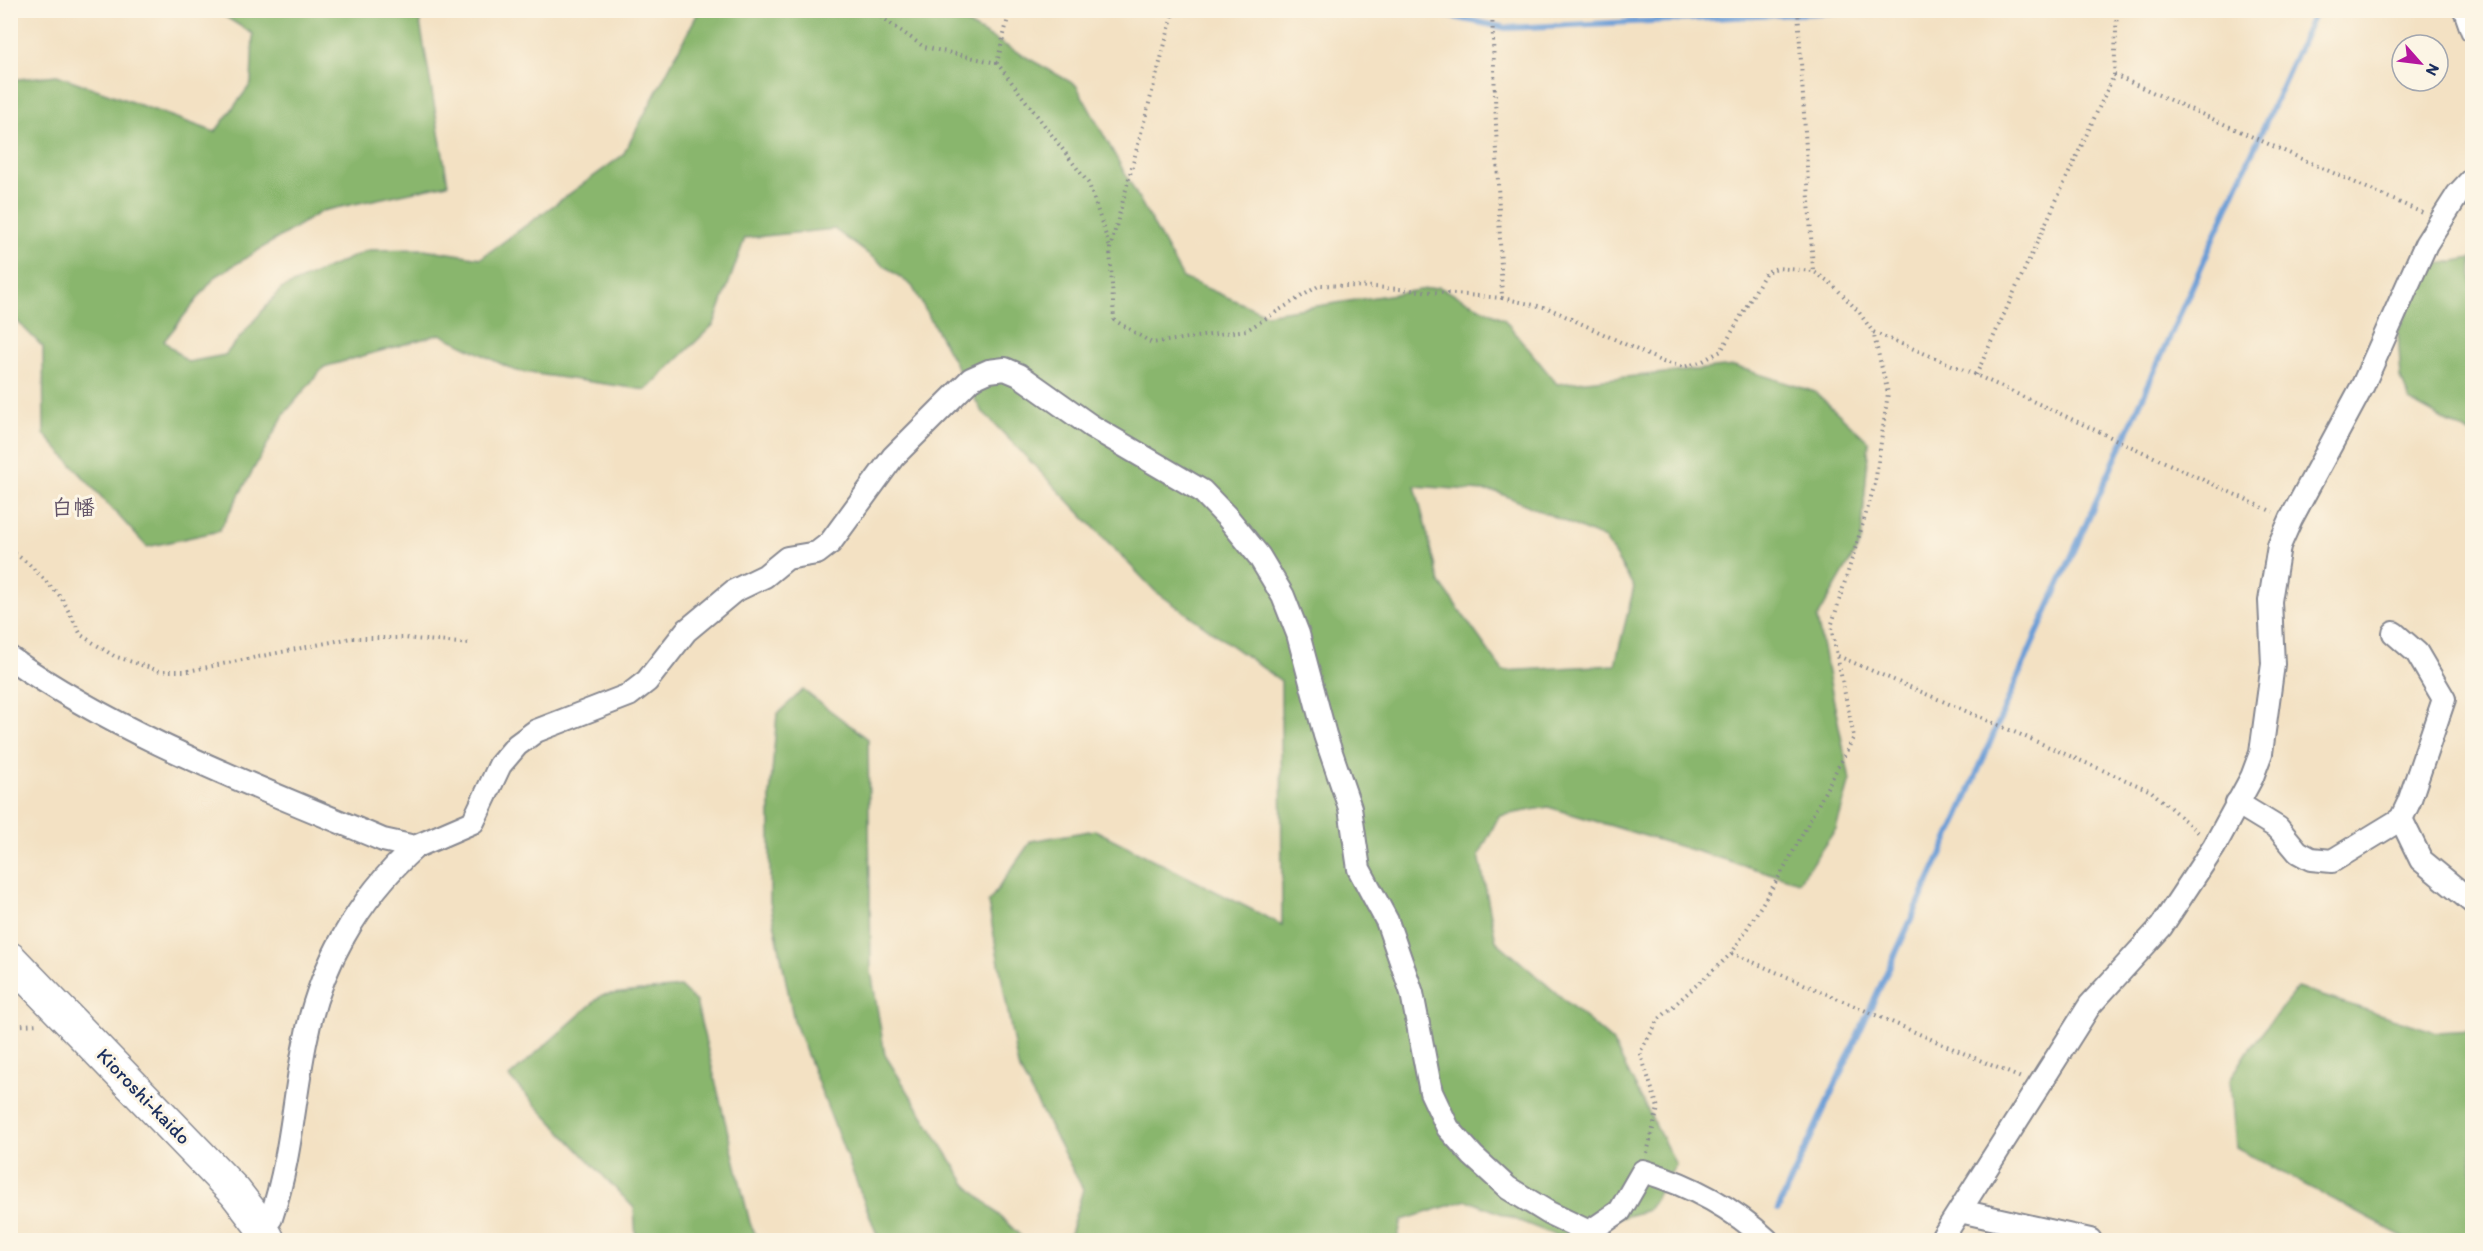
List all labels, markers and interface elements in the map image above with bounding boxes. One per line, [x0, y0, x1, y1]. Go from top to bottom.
north arrow [2390, 33, 2450, 93]
text: N [2422, 61, 2444, 79]
district label: 白幡 [51, 494, 95, 521]
street label: Kioroshi-kaido [92, 1043, 196, 1149]

